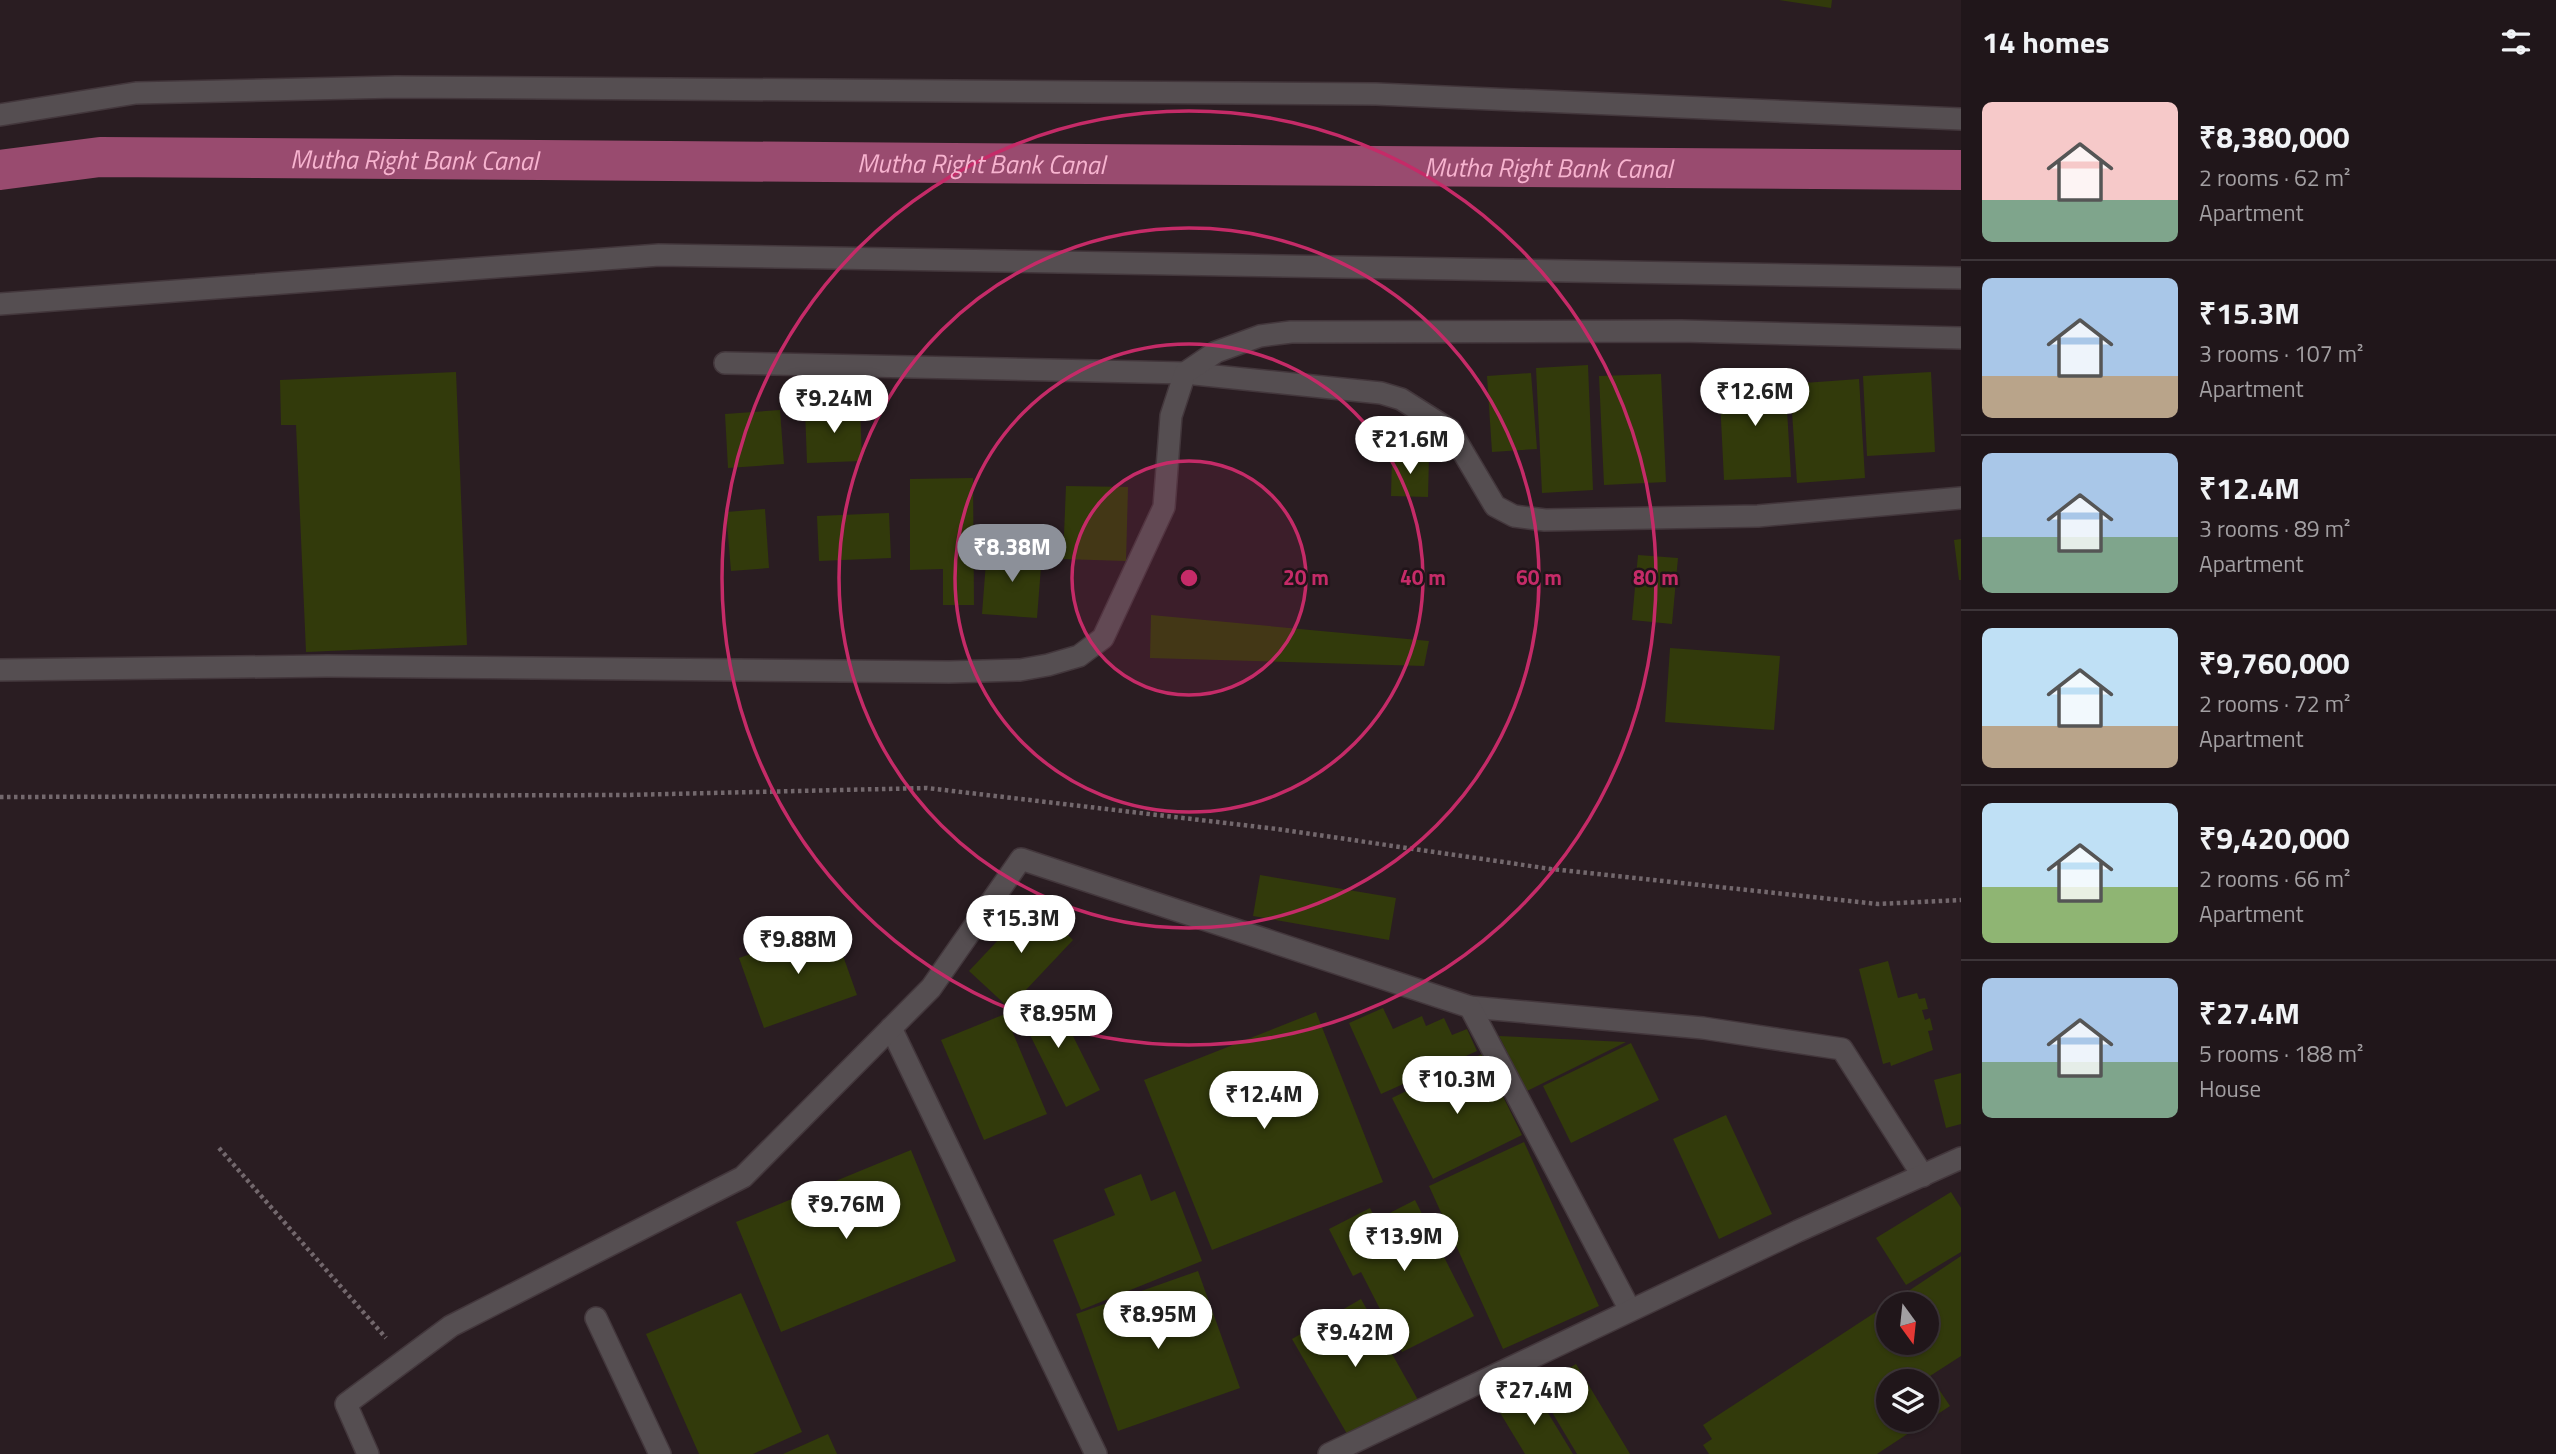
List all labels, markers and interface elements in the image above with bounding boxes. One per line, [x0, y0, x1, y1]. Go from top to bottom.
text: 14 homes [1982, 19, 2109, 65]
icon: filters [2497, 23, 2535, 61]
text: ₹8,380,000 [2199, 114, 2350, 160]
icon: home [2038, 130, 2122, 214]
water label: Mutha Right Bank Canal [290, 139, 542, 180]
water label: Mutha Right Bank Canal [857, 143, 1109, 184]
water label: Mutha Right Bank Canal [1424, 147, 1676, 188]
text: 2 rooms · 62 m² [2199, 160, 2350, 195]
text: Apartment [2199, 195, 2304, 230]
text: ₹15.3M [2199, 290, 2300, 336]
icon: home [2038, 306, 2122, 390]
text: 3 rooms · 107 m² [2199, 336, 2363, 371]
pin: ₹12.6M [1698, 368, 1812, 428]
text: Apartment [2199, 371, 2304, 406]
text: ₹12.6M [1716, 373, 1794, 408]
pin: ₹9.24M [777, 376, 891, 435]
text: ₹9.24M [795, 380, 873, 415]
pin: ₹21.6M [1353, 416, 1467, 476]
text: ₹21.6M [1371, 421, 1449, 456]
text: ₹12.4M [2199, 465, 2300, 511]
icon: home [2038, 481, 2122, 565]
text: 3 rooms · 89 m² [2199, 511, 2350, 546]
pin: ₹8.38M [955, 524, 1069, 584]
text: ₹8.38M [973, 529, 1051, 564]
text: Apartment [2199, 546, 2304, 581]
text: 20 m [1283, 561, 1329, 593]
text: 40 m [1400, 561, 1446, 593]
text: 60 m [1516, 561, 1562, 593]
text: 80 m [1633, 561, 1679, 593]
centre of rings [1177, 566, 1201, 590]
text: ₹9,760,000 [2199, 640, 2350, 686]
icon: home [2038, 656, 2122, 740]
text: 2 rooms · 72 m² [2199, 686, 2350, 721]
text: Apartment [2199, 721, 2304, 756]
text: ₹9,420,000 [2199, 815, 2350, 861]
icon: home [2038, 831, 2122, 915]
text: 2 rooms · 66 m² [2199, 861, 2350, 896]
pin: ₹15.3M [964, 895, 1078, 955]
text: Apartment [2199, 896, 2304, 931]
text: ₹15.3M [982, 900, 1060, 935]
pin: ₹9.88M [741, 916, 855, 976]
text: ₹9.88M [759, 921, 837, 956]
pin: ₹8.95M [1001, 990, 1115, 1050]
text: ₹27.4M [2199, 990, 2300, 1036]
text: ₹8.95M [1019, 995, 1097, 1030]
icon: home [2038, 1006, 2122, 1090]
text: 5 rooms · 188 m² [2199, 1036, 2363, 1071]
pin: ₹10.3M [1400, 1056, 1514, 1116]
text: ₹10.3M [1418, 1061, 1496, 1096]
text: House [2199, 1071, 2261, 1106]
pin: ₹12.4M [1207, 1072, 1321, 1131]
text: ₹12.4M [1225, 1076, 1303, 1111]
pin: ₹9.76M [789, 1182, 903, 1241]
text: ₹9.76M [807, 1186, 885, 1221]
pin: ₹13.9M [1347, 1214, 1461, 1273]
text: ₹13.9M [1365, 1218, 1443, 1253]
pin: ₹8.95M [1101, 1292, 1215, 1351]
north arrow [1876, 1292, 1939, 1354]
map controls [1876, 1292, 1939, 1432]
text: ₹8.95M [1119, 1296, 1197, 1331]
pin: ₹9.42M [1298, 1310, 1412, 1369]
text: ₹9.42M [1316, 1314, 1394, 1349]
pin: ₹27.4M [1477, 1368, 1591, 1427]
button: layers [1876, 1369, 1939, 1432]
text: ₹27.4M [1495, 1372, 1573, 1407]

